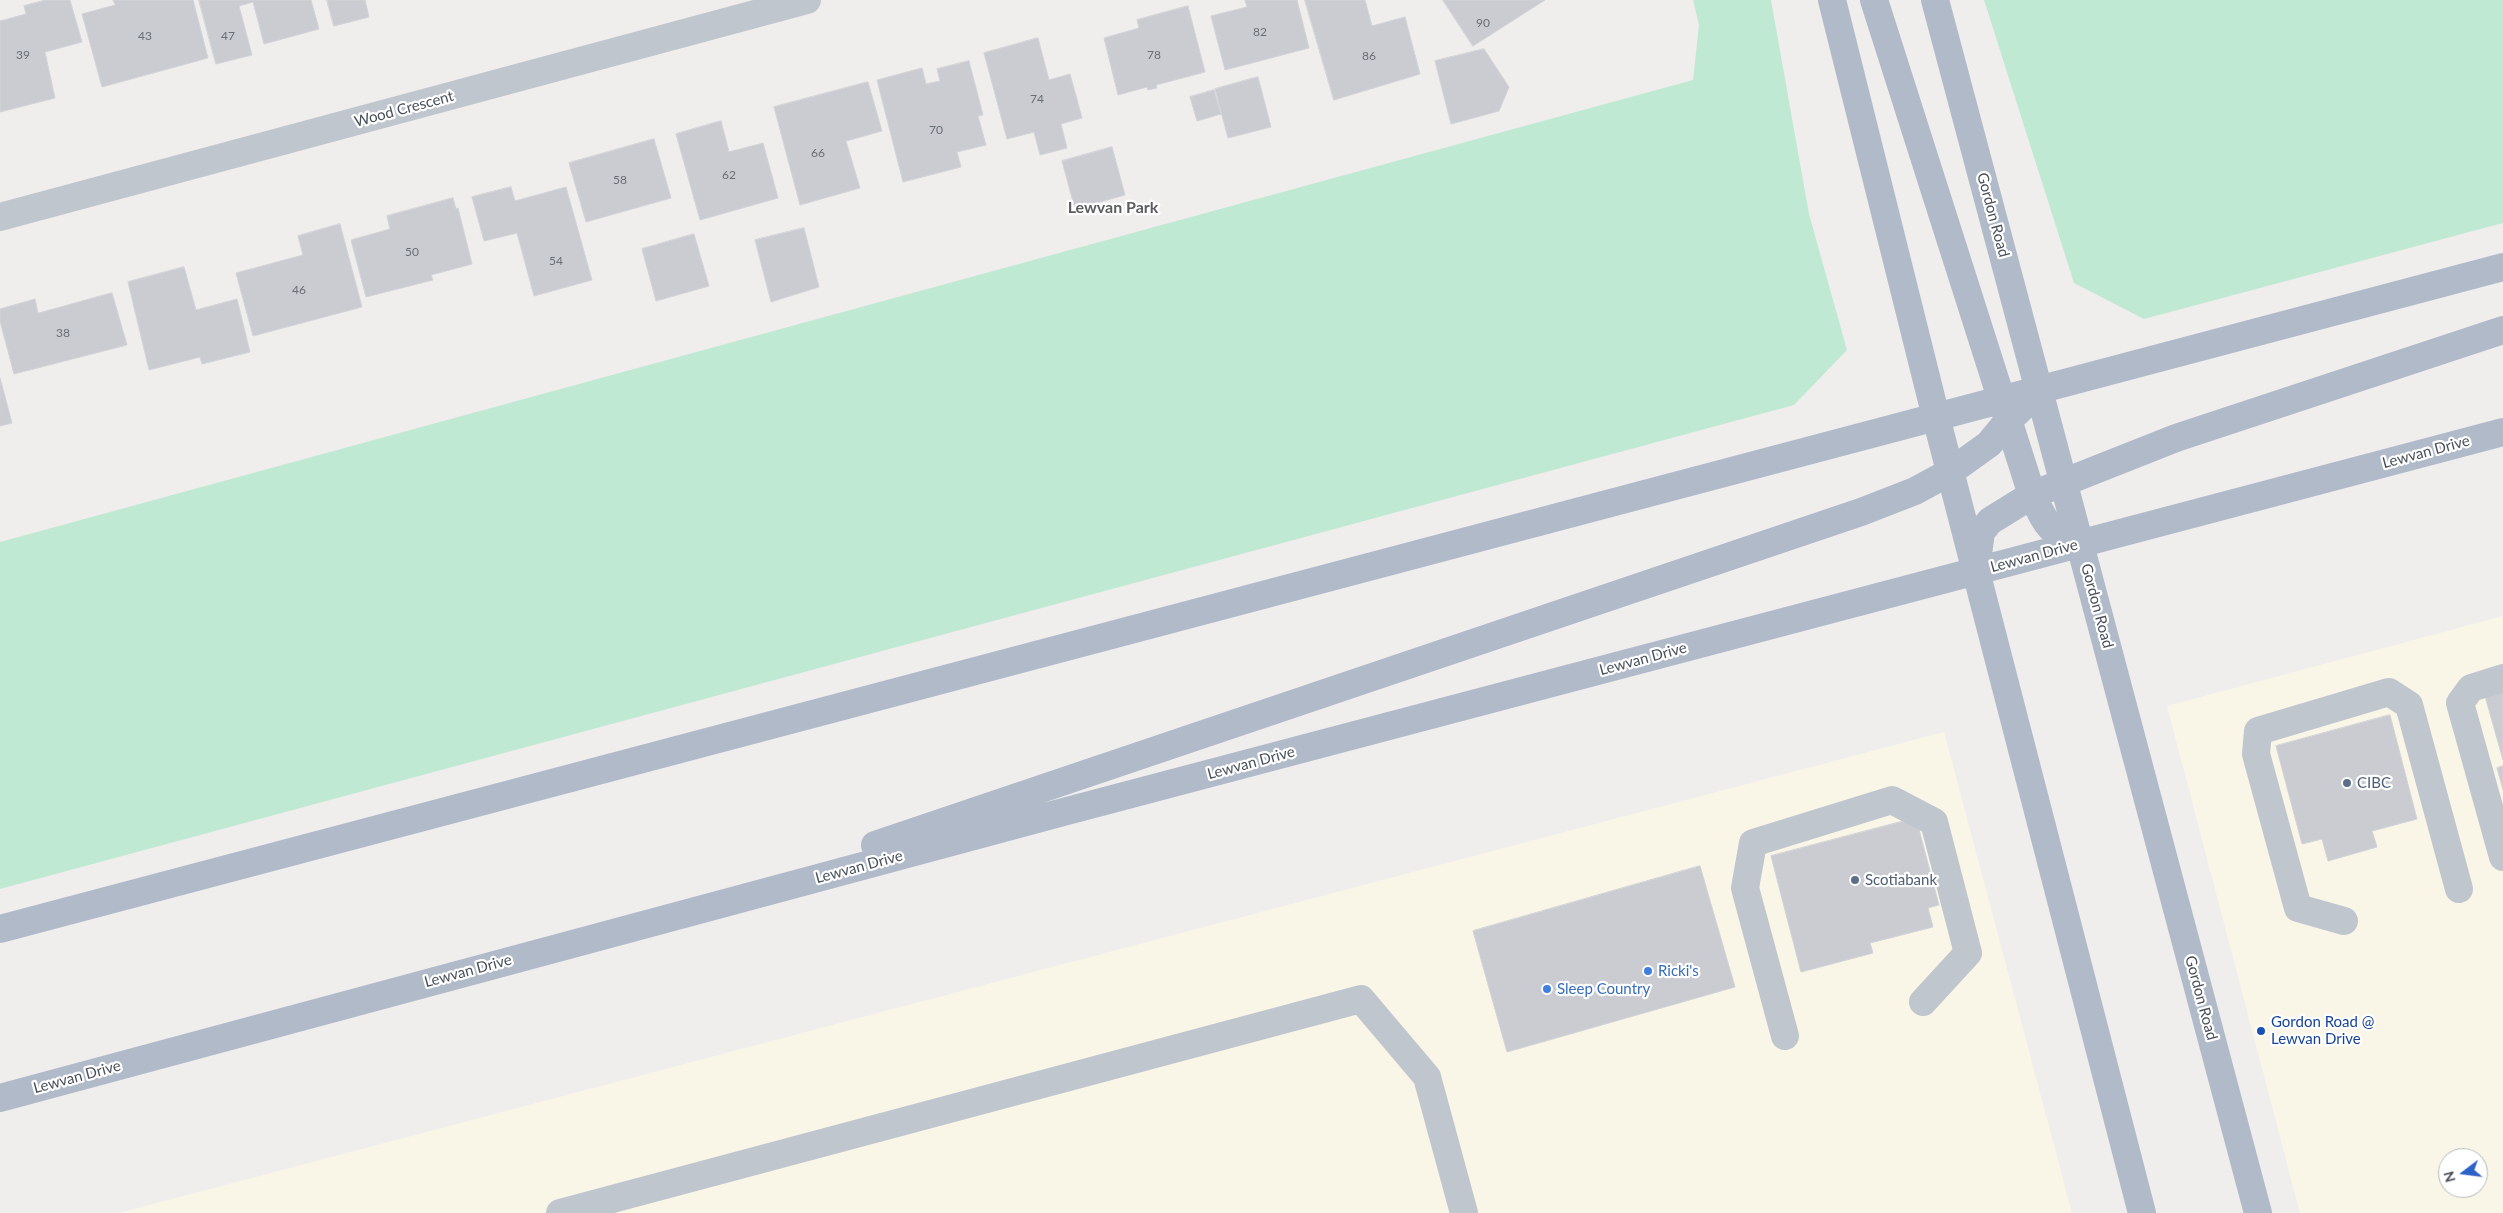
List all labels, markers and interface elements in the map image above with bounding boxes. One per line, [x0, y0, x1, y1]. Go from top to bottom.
house number: 90 [1476, 16, 1490, 30]
house number: 82 [1253, 25, 1267, 39]
house number: 43 [138, 29, 152, 43]
house number: 47 [221, 29, 235, 43]
house number: 39 [16, 48, 30, 62]
house number: 78 [1147, 48, 1161, 62]
house number: 86 [1362, 49, 1376, 63]
street label: Wood Crescent [352, 87, 456, 131]
house number: 74 [1030, 92, 1044, 106]
house number: 70 [929, 123, 943, 137]
house number: 66 [811, 146, 825, 160]
house number: 62 [722, 168, 736, 182]
street label: Gordon Road [1973, 171, 2013, 259]
house number: 58 [613, 173, 627, 187]
district label: Lewvan Park [1068, 198, 1158, 218]
house number: 50 [405, 245, 419, 259]
house number: 54 [549, 254, 563, 268]
house number: 46 [292, 283, 306, 297]
house number: 38 [56, 326, 70, 340]
street label: Lewvan Drive [2380, 432, 2472, 472]
street label: Lewvan Drive [1988, 536, 2080, 576]
street label: Gordon Road [2077, 562, 2117, 650]
street label: Lewvan Drive [1597, 639, 1689, 679]
street label: Lewvan Drive [1205, 743, 1297, 783]
place label: CIBC [2357, 774, 2391, 792]
marker: CIBC [2341, 777, 2353, 789]
street label: Lewvan Drive [813, 847, 905, 887]
place label: Scotiabank [1865, 871, 1937, 889]
marker: Scotiabank [1849, 874, 1861, 886]
street label: Lewvan Drive [422, 951, 514, 991]
street label: Gordon Road [2181, 954, 2221, 1042]
place label: Ricki's [1658, 962, 1699, 980]
marker: Ricki's [1642, 965, 1654, 977]
place label: Sleep Country [1557, 980, 1650, 998]
marker: Sleep Country [1541, 983, 1553, 995]
place label: Gordon Road @ Lewvan Drive [2271, 1013, 2374, 1048]
marker: Gordon Road @ Lewvan Drive [2255, 1025, 2267, 1037]
street label: Lewvan Drive [31, 1057, 123, 1097]
north arrow [2438, 1148, 2488, 1198]
text: N [2439, 1169, 2459, 1184]

